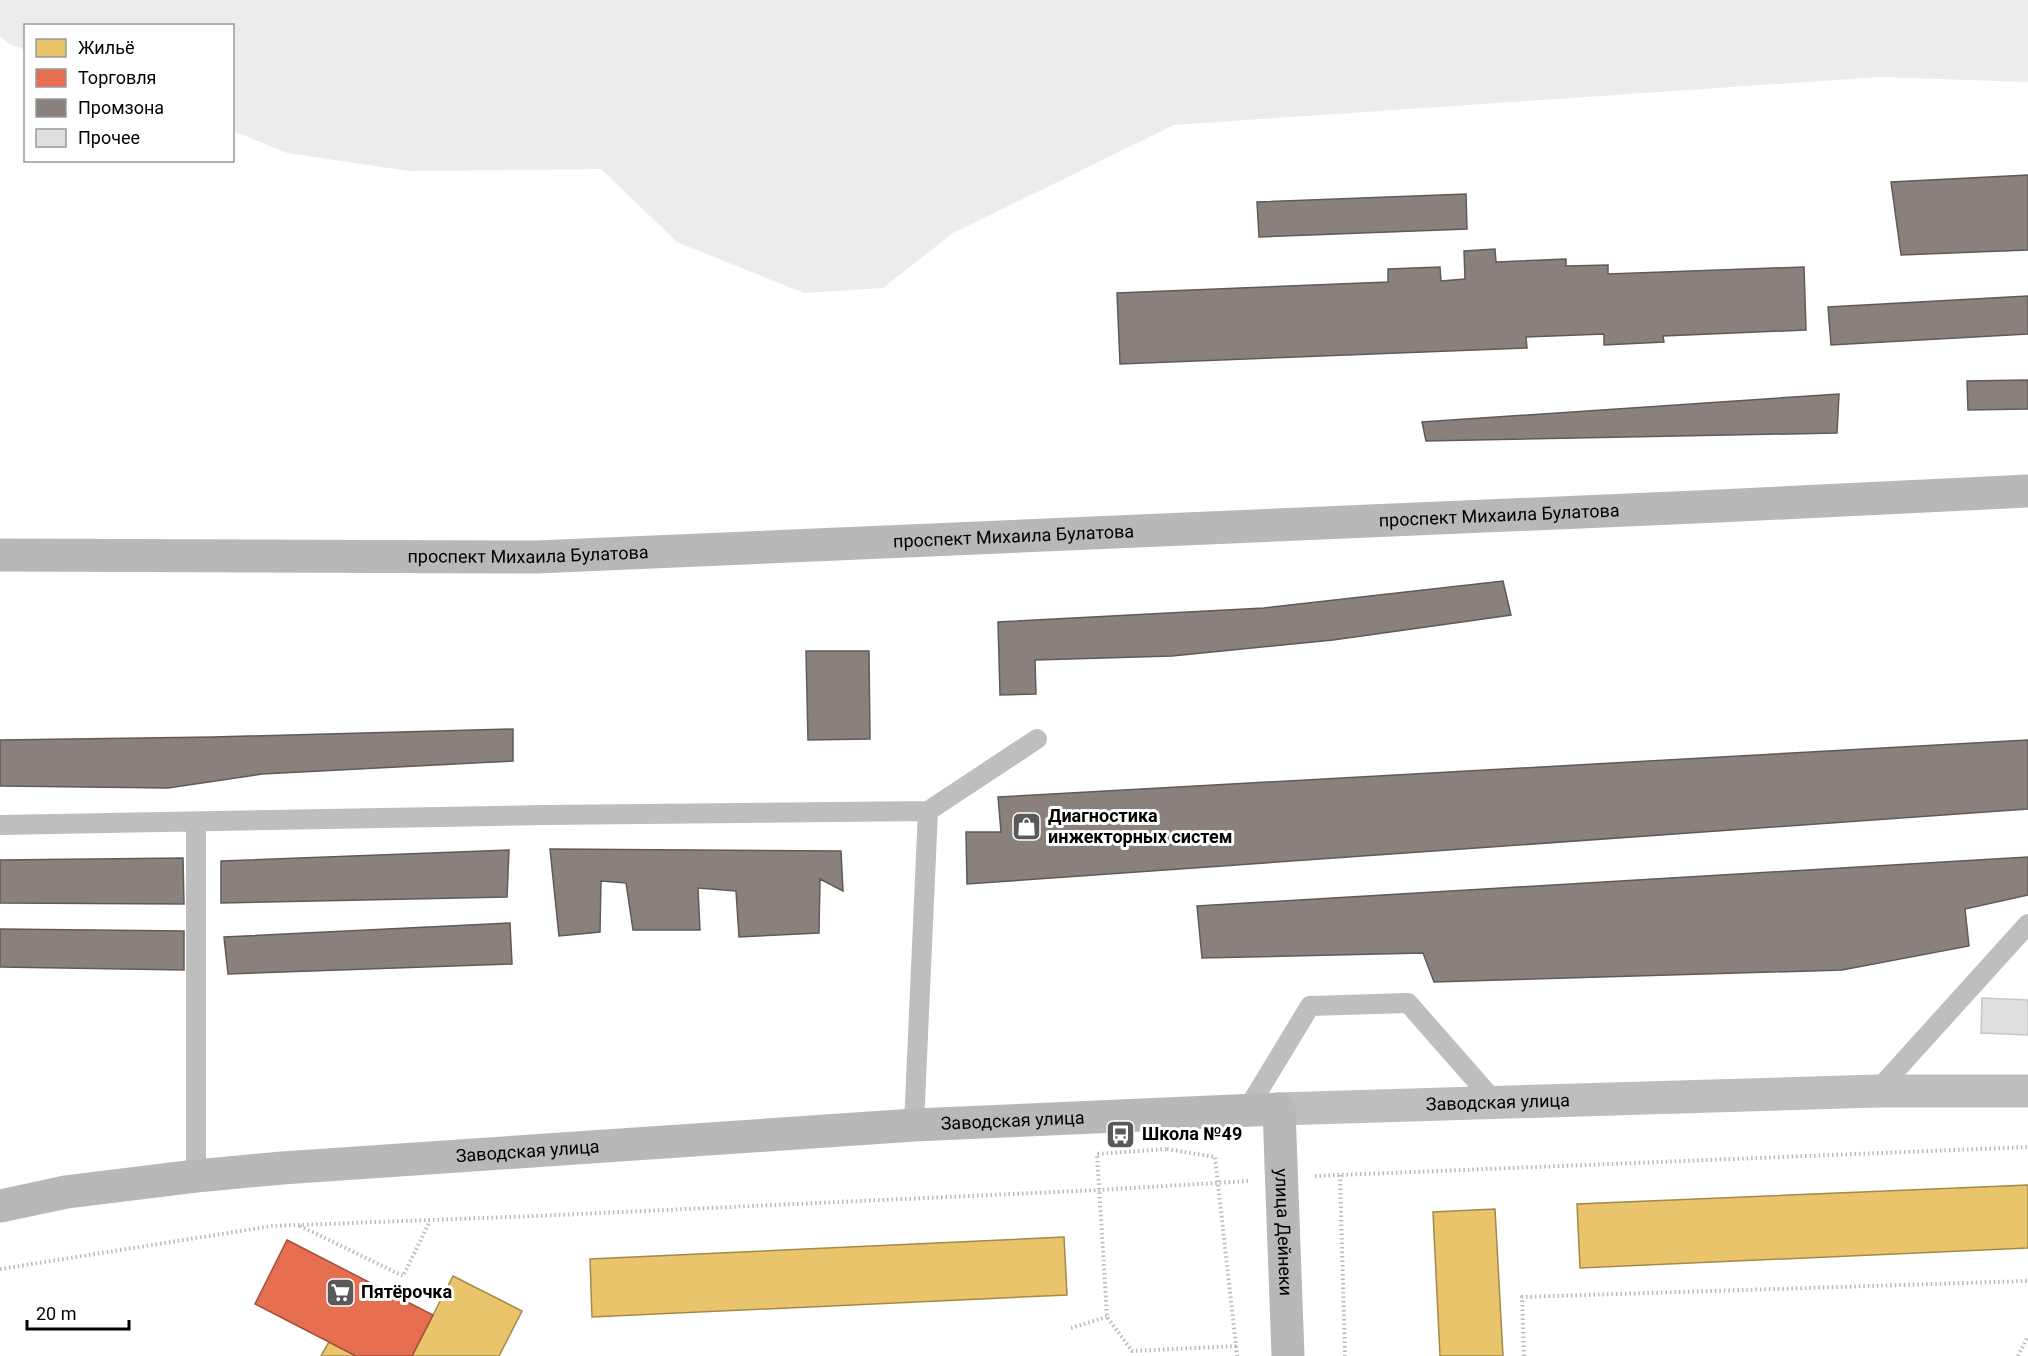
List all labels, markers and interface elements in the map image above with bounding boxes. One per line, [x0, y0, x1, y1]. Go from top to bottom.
legend [24, 24, 234, 162]
text: Жильё [78, 37, 134, 58]
text: Торговля [78, 67, 156, 88]
text: Промзона [78, 97, 164, 118]
text: Прочее [78, 127, 140, 148]
street label: проспект Михаила Булатова [1378, 499, 1620, 531]
street label: проспект Михаила Булатова [893, 520, 1134, 552]
street label: проспект Михаила Булатова [407, 541, 649, 567]
place label: Диагностика инжекторных систем [1048, 805, 1232, 847]
shop icon: Диагностика инжекторных систем [1011, 810, 1043, 842]
street label: Заводская улица [1426, 1089, 1570, 1115]
street label: Заводская улица [940, 1107, 1085, 1134]
bus stop icon: Школа №49 [1105, 1118, 1137, 1150]
place label: Школа №49 [1142, 1123, 1242, 1144]
street label: Заводская улица [455, 1135, 600, 1166]
street label: улица Дейнеки [1271, 1168, 1297, 1296]
supermarket icon: Пятёрочка [324, 1276, 356, 1308]
place label: Пятёрочка [361, 1281, 452, 1302]
scale bar [27, 1293, 129, 1331]
text: 20 m [36, 1303, 76, 1324]

